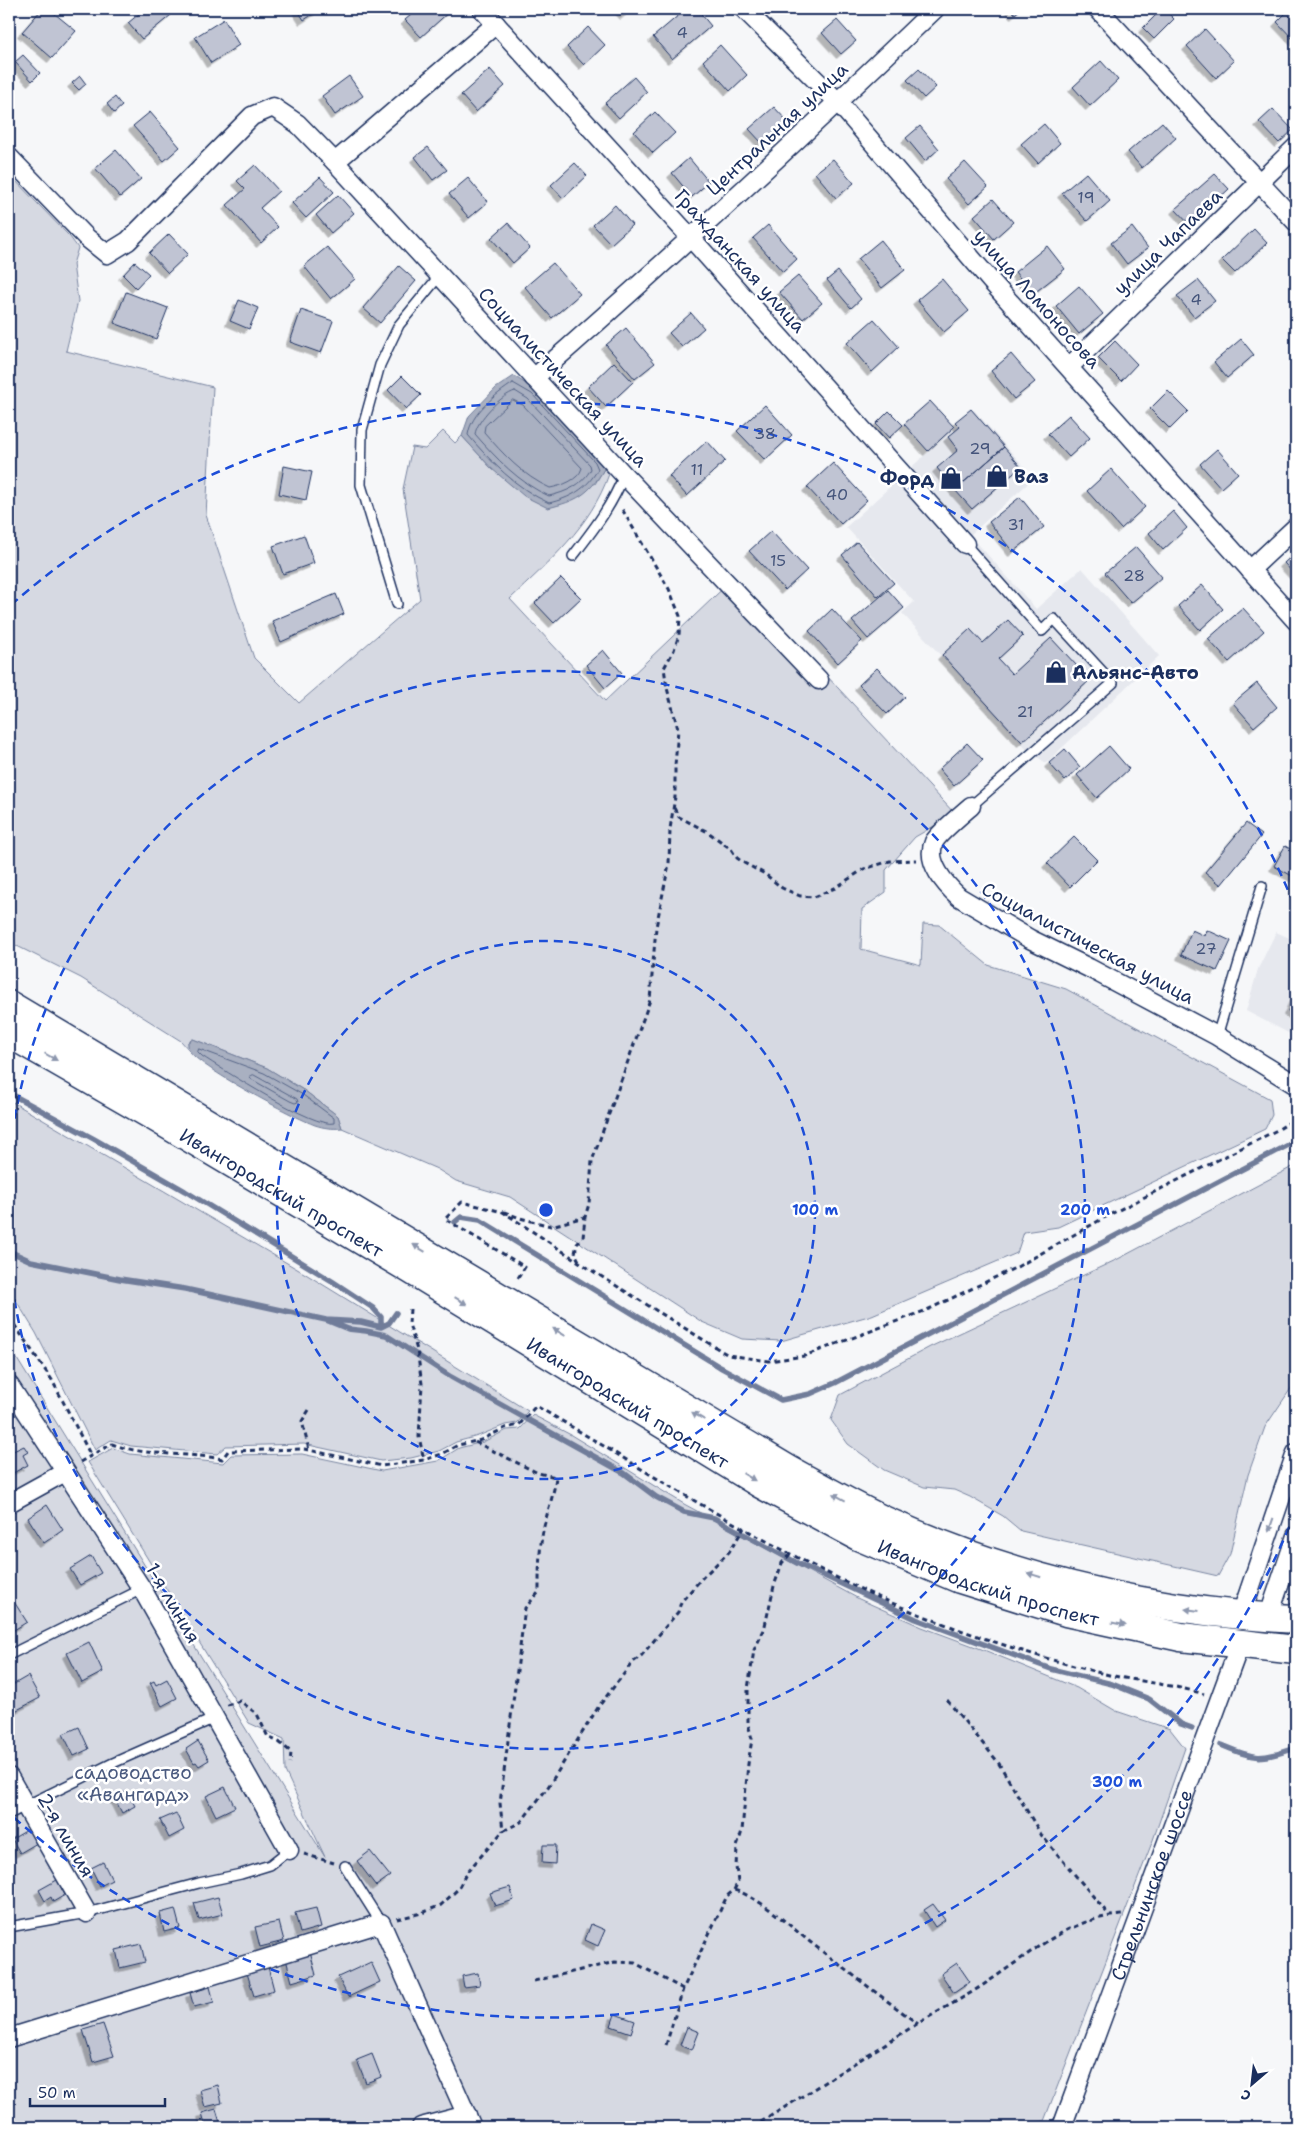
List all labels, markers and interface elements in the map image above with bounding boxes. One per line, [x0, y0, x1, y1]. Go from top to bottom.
house number: 4 [676, 22, 688, 43]
street label: Центральная улица [701, 57, 853, 201]
street label: Гражданская улица [669, 184, 811, 338]
street label: улица Чапаева [1108, 184, 1228, 300]
house number: 19 [1077, 187, 1095, 208]
street label: улица Ломоносова [968, 224, 1106, 374]
street label: Социалистическая улица [473, 282, 653, 472]
house number: 4 [1190, 289, 1202, 310]
house number: 38 [754, 423, 776, 444]
house number: 29 [969, 438, 991, 459]
house number: 11 [691, 459, 703, 480]
shop icon: Ваз [984, 463, 1010, 489]
place label: Ваз [1014, 464, 1049, 489]
shop icon: Форд [938, 465, 964, 491]
place label: Форд [880, 466, 935, 491]
house number: 40 [826, 484, 848, 505]
house number: 31 [1007, 514, 1025, 535]
house number: 15 [770, 550, 786, 571]
house number: 28 [1123, 565, 1145, 586]
shop icon: Альянс-Авто [1043, 659, 1069, 685]
place label: Альянс-Авто [1072, 660, 1199, 685]
house number: 21 [1016, 701, 1034, 722]
street label: Социалистическая улица [977, 876, 1199, 1010]
house number: 27 [1195, 938, 1217, 959]
one-way arrow [45, 1052, 58, 1061]
street label: Ивангородский проспект [175, 1122, 388, 1263]
text: 100 m [792, 1200, 838, 1220]
text: 200 m [1060, 1200, 1110, 1220]
centre of rings [537, 1201, 555, 1219]
one-way arrow [413, 1244, 426, 1253]
one-way arrow [455, 1296, 468, 1306]
one-way arrow [552, 1328, 565, 1337]
street label: Ивангородский проспект [522, 1331, 734, 1474]
one-way arrow [691, 1411, 705, 1420]
one-way arrow [743, 1473, 756, 1482]
one-way arrow [832, 1492, 846, 1501]
one-way arrow [1267, 1517, 1274, 1532]
street label: Ивангородский проспект [874, 1533, 1102, 1631]
street label: 1-я линия [140, 1558, 206, 1648]
one-way arrow [1026, 1571, 1041, 1579]
one-way arrow [1184, 1606, 1200, 1614]
one-way arrow [1112, 1620, 1128, 1628]
park label: садоводство «Авангард» [74, 1760, 192, 1807]
text: 300 m [1092, 1772, 1142, 1792]
street label: Стрельнинское шоссе [1105, 1786, 1198, 1984]
street label: 2-я линия [32, 1788, 100, 1882]
north arrow [1228, 2058, 1278, 2108]
scale bar [30, 2076, 165, 2108]
text: 50 m [38, 2083, 76, 2103]
text: С [1238, 2086, 1254, 2105]

